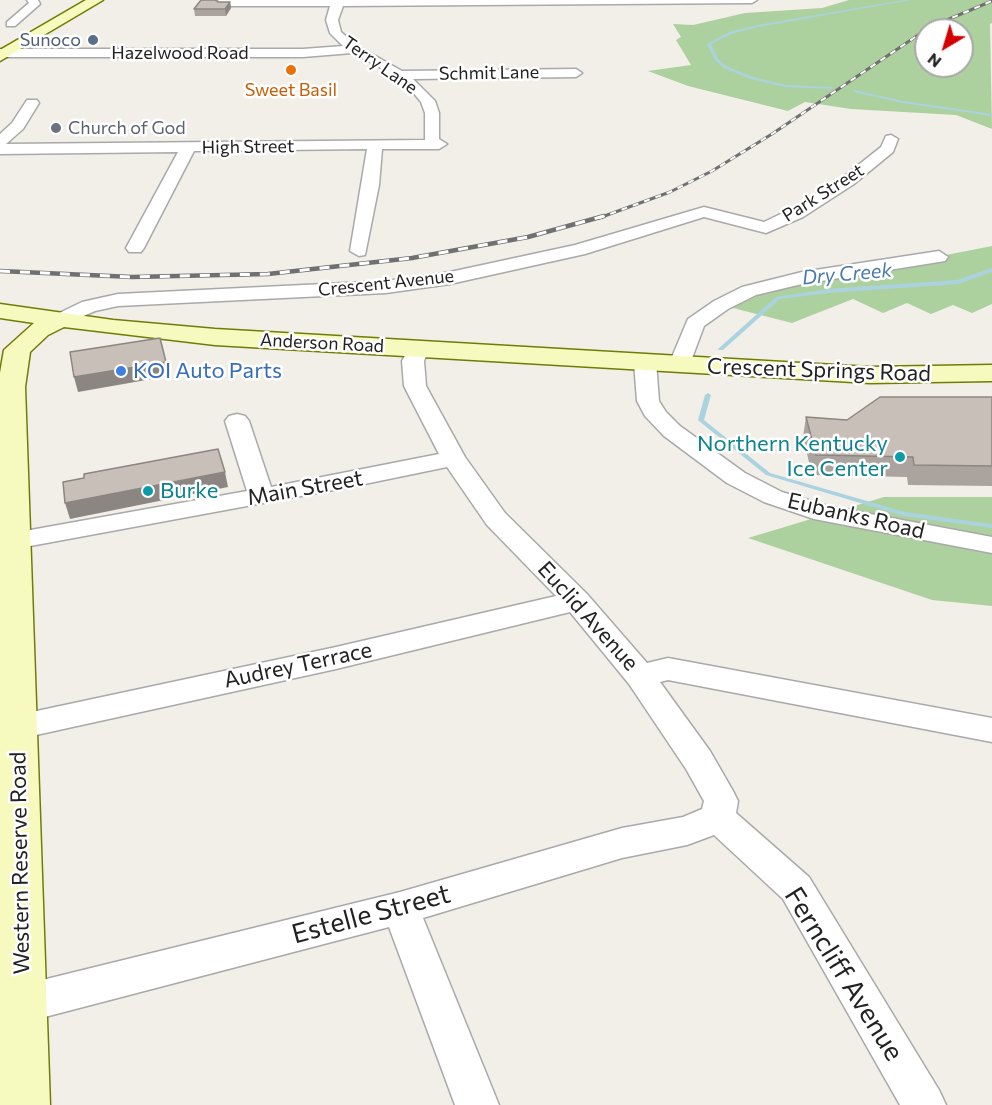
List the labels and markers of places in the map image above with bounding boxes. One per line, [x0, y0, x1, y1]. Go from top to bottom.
place label: Sunoco [20, 29, 81, 51]
marker: Sunoco [86, 33, 100, 47]
marker: Sweet Basil [284, 63, 298, 77]
place label: Sweet Basil [245, 79, 337, 101]
place label: Church of God [68, 117, 186, 139]
marker: Church of God [49, 121, 63, 135]
place label: KOI Auto Parts [133, 358, 282, 384]
marker: KOI Auto Parts [114, 364, 128, 378]
place label: Northern Kentucky Ice Center [697, 431, 888, 482]
marker: Northern Kentucky Ice Center [893, 450, 907, 464]
place label: Burke [160, 478, 218, 504]
marker: Burke [141, 484, 155, 498]

